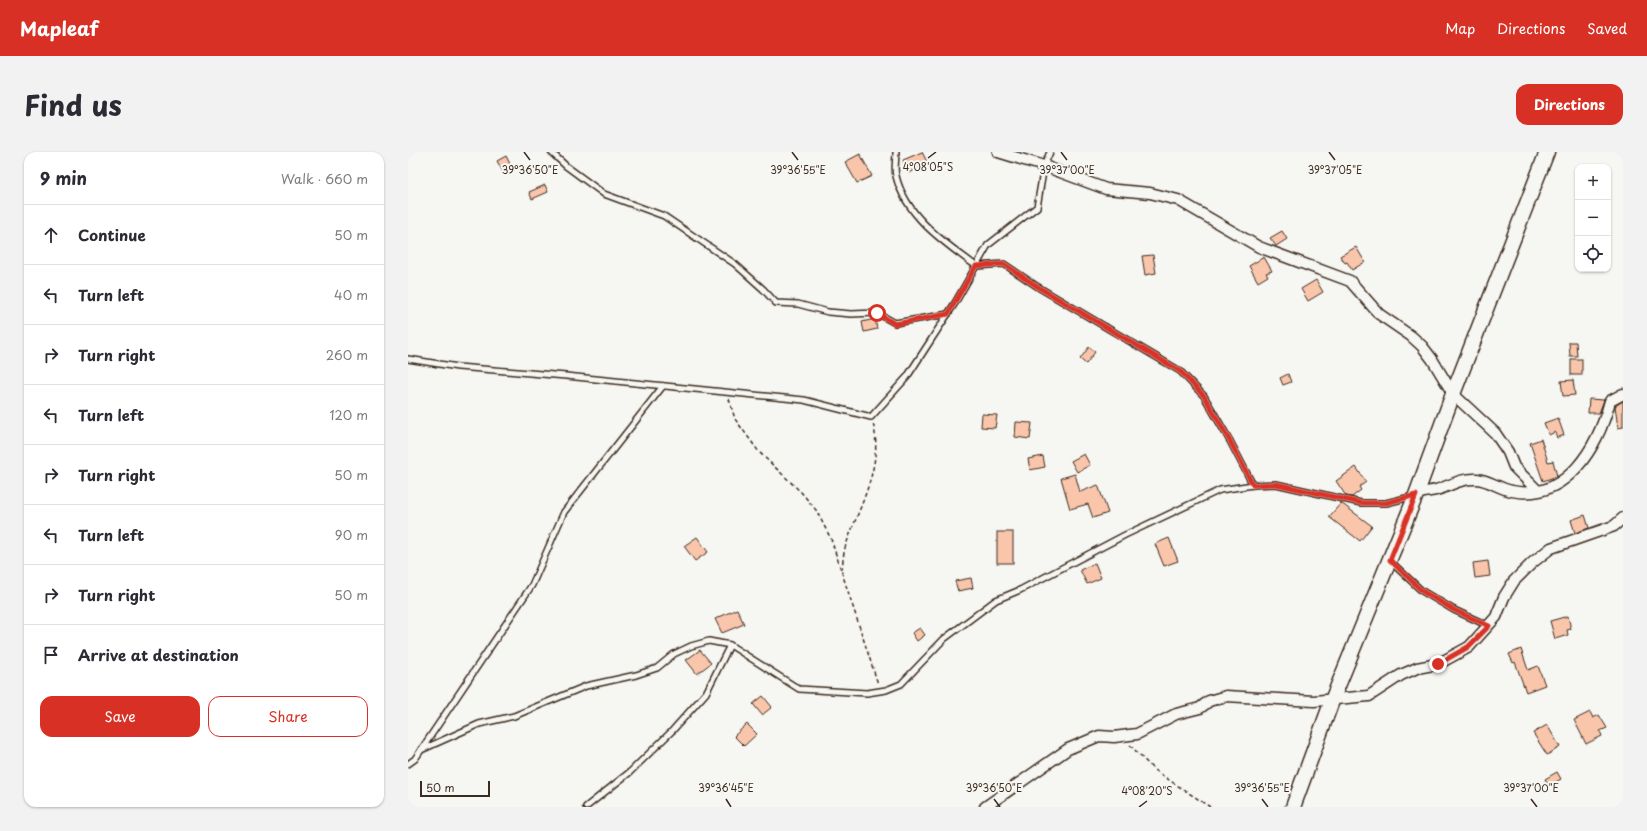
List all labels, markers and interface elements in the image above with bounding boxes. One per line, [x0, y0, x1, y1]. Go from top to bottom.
text: Mapleaf [20, 14, 98, 42]
text: Map [1445, 18, 1475, 39]
text: Directions [1497, 18, 1565, 39]
text: Saved [1587, 18, 1627, 39]
text: Find us [24, 83, 122, 126]
button: Directions [1516, 84, 1623, 125]
text: 4°08'05"S [903, 159, 953, 174]
text: 39°36'50"E [502, 162, 558, 177]
text: 39°36'55"E [770, 162, 826, 177]
text: 39°37'00"E [1039, 162, 1095, 177]
text: 39°37'05"E [1308, 162, 1362, 177]
map controls [1575, 164, 1611, 272]
button: + [1575, 164, 1611, 200]
text: 9 min [40, 165, 87, 191]
text: Walk · 660 m [281, 169, 368, 188]
button: − [1575, 200, 1611, 236]
text: Continue [78, 223, 146, 246]
icon: ahead [40, 224, 62, 246]
text: 50 m [334, 225, 368, 244]
button: locate [1575, 236, 1611, 272]
text: Turn left [78, 283, 144, 306]
icon: left [40, 284, 62, 306]
text: 40 m [334, 285, 368, 304]
route start [868, 304, 886, 322]
text: Turn right [78, 343, 155, 366]
icon: right [40, 344, 62, 366]
text: 260 m [326, 345, 368, 364]
text: Turn left [78, 403, 144, 426]
icon: left [40, 404, 62, 426]
text: 120 m [329, 405, 368, 424]
text: Turn right [78, 463, 155, 486]
icon: right [40, 464, 62, 486]
text: 50 m [334, 465, 368, 484]
text: Turn left [78, 523, 144, 546]
icon: left [40, 524, 62, 546]
text: 90 m [335, 525, 368, 544]
text: Turn right [78, 583, 155, 606]
icon: right [40, 584, 62, 606]
text: 50 m [334, 585, 368, 604]
text: Arrive at destination [78, 643, 239, 666]
icon: arrive [40, 644, 62, 666]
route end [1429, 655, 1447, 673]
button: Save [40, 696, 200, 737]
button: Share [208, 696, 368, 737]
scale bar [420, 779, 490, 798]
text: 50 m [426, 779, 455, 796]
text: 39°36'45"E [698, 780, 754, 795]
text: 39°36'50"E [966, 780, 1022, 795]
text: 39°36'55"E [1234, 780, 1290, 795]
text: 39°37'00"E [1503, 780, 1559, 795]
text: 4°08'20"S [1121, 783, 1173, 798]

